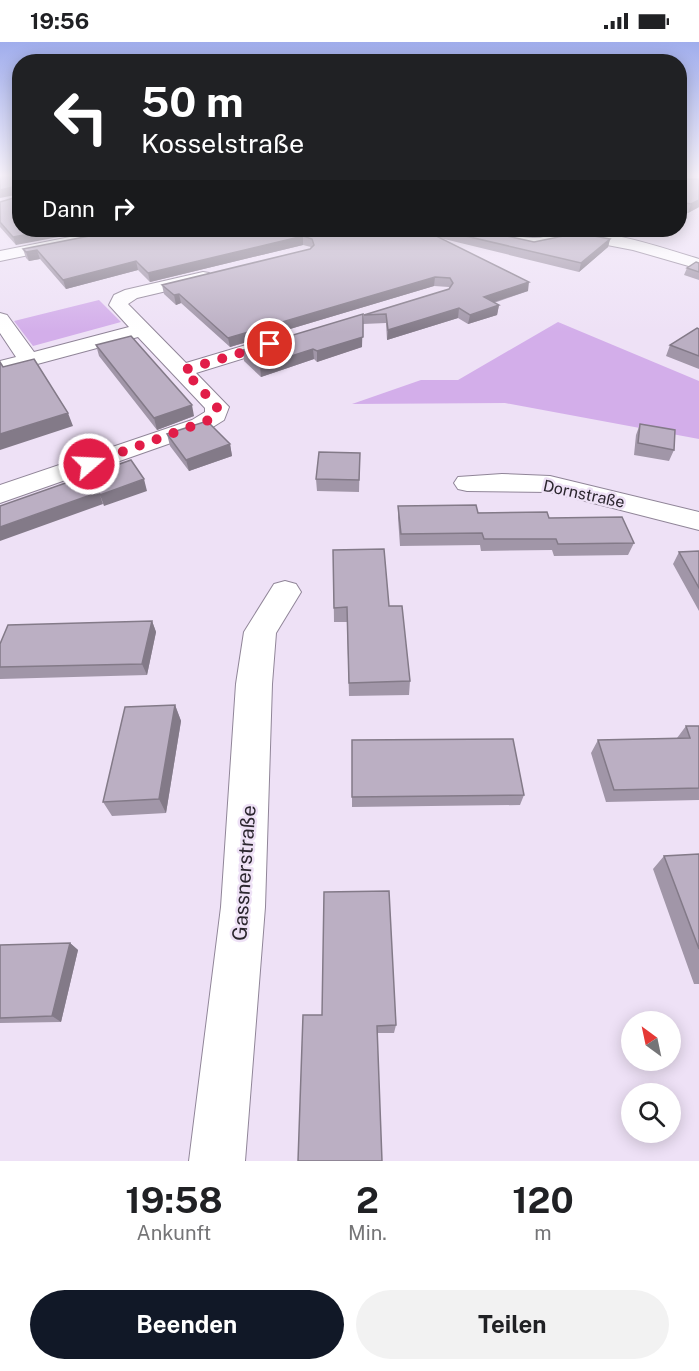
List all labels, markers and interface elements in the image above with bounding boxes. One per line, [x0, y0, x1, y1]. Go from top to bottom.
text: 19:56 [30, 8, 89, 34]
text: 50 m [141, 77, 244, 126]
icon: left [42, 78, 120, 156]
text: Kosselstraße [141, 127, 304, 159]
icon: right [107, 192, 140, 225]
text: Dann [42, 196, 95, 222]
pin [244, 318, 295, 369]
icon: arrive [253, 327, 286, 360]
position arrow [57, 432, 121, 496]
street label: Dornstraße [541, 476, 627, 512]
street label: Gassnerstraße [227, 804, 261, 942]
north arrow [621, 1011, 681, 1071]
map controls [621, 1011, 681, 1143]
button: search [621, 1083, 681, 1143]
text: 19:58 [125, 1179, 223, 1221]
text: 2 [356, 1179, 379, 1221]
text: 120 [512, 1179, 574, 1221]
text: Ankunft [137, 1221, 211, 1245]
text: Min. [348, 1221, 387, 1245]
text: m [534, 1221, 552, 1245]
button: Beenden [30, 1290, 344, 1359]
button: Teilen [356, 1290, 669, 1359]

